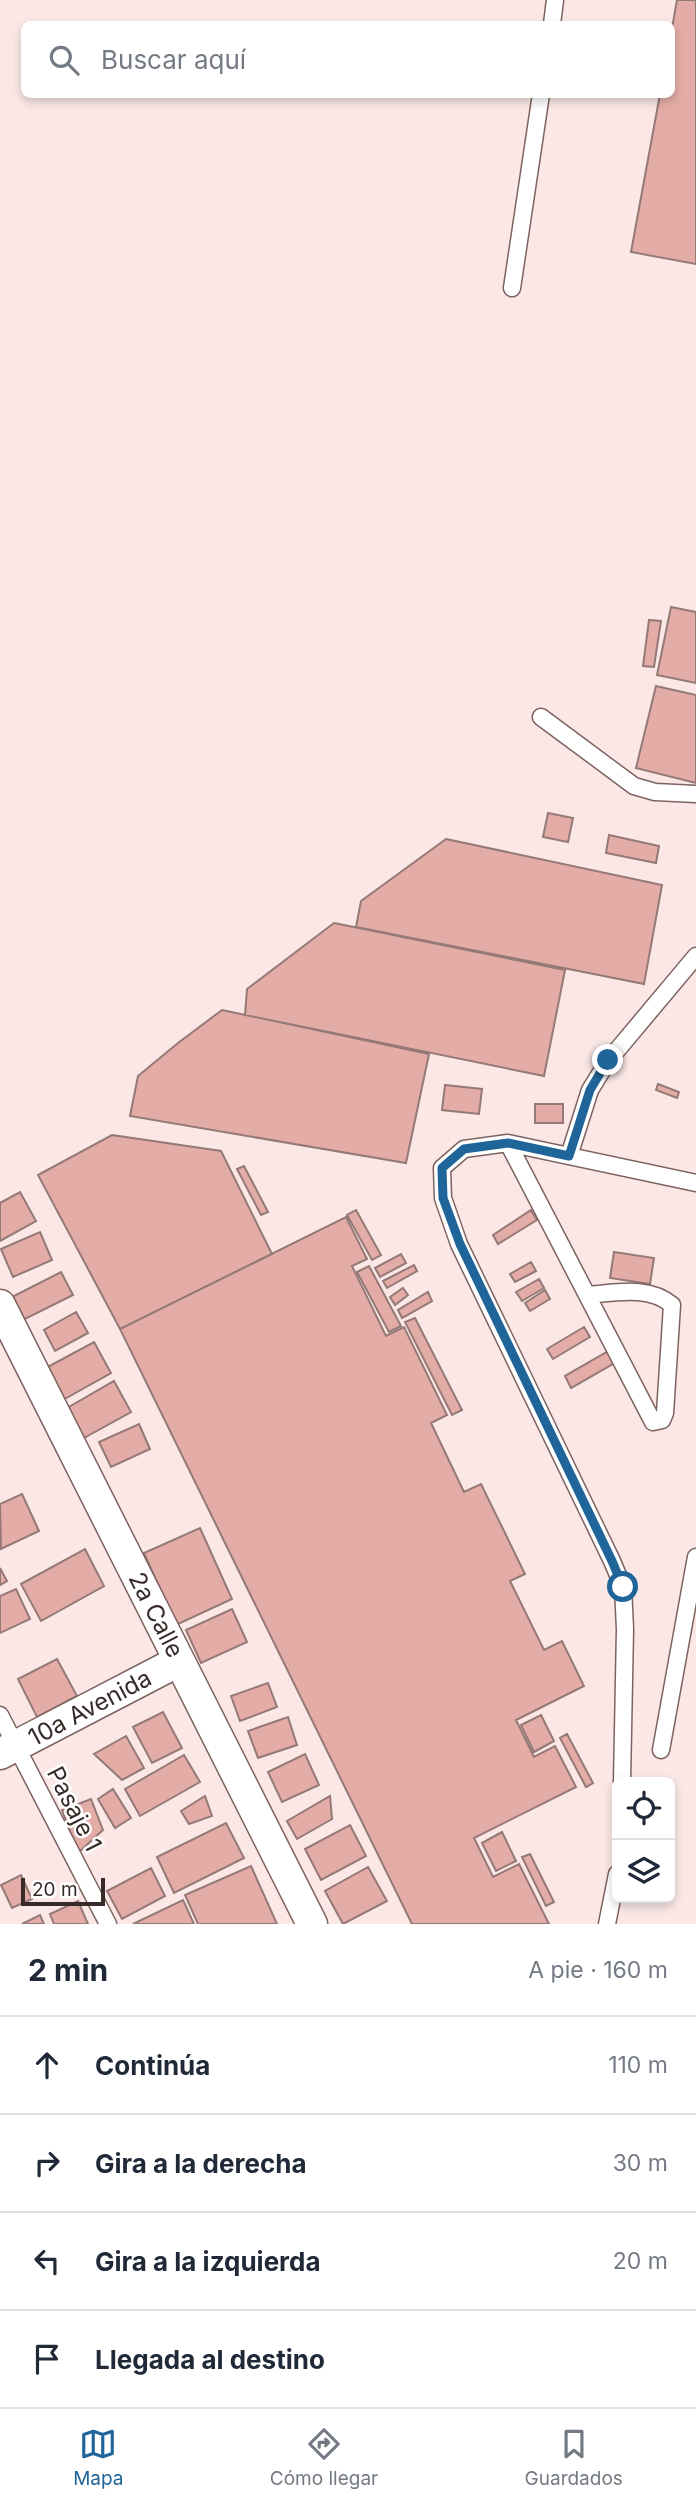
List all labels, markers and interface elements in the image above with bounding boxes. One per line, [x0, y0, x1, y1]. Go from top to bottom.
search box [21, 21, 675, 98]
icon: search [45, 41, 83, 79]
text: Buscar aquí [101, 44, 246, 75]
route end [592, 1044, 623, 1075]
street label: 2a Calle [123, 1567, 190, 1662]
route start [607, 1571, 638, 1602]
street label: 10a Avenida [23, 1663, 156, 1752]
street label: Pasaje 1 [41, 1762, 108, 1856]
map controls [612, 1777, 675, 1903]
button: locate [612, 1777, 675, 1840]
button: layers [612, 1840, 675, 1903]
scale bar [21, 1875, 105, 1907]
text: 20 m [32, 1878, 78, 1901]
text: 2 min [28, 1952, 108, 1988]
text: A pie · 160 m [528, 1956, 668, 1984]
icon: ahead [28, 2046, 66, 2084]
text: Continúa [95, 2050, 210, 2081]
text: 110 m [608, 2051, 668, 2079]
icon: right [28, 2144, 66, 2182]
text: Gira a la derecha [95, 2148, 307, 2179]
text: 30 m [613, 2149, 668, 2177]
icon: left [28, 2242, 66, 2280]
text: Gira a la izquierda [95, 2246, 321, 2277]
text: 20 m [613, 2247, 668, 2275]
icon: arrive [28, 2340, 66, 2378]
text: Llegada al destino [95, 2344, 325, 2375]
tab: Mapa [73, 2425, 123, 2490]
tab: Cómo llegar [270, 2425, 378, 2490]
tab: Guardados [525, 2425, 623, 2490]

